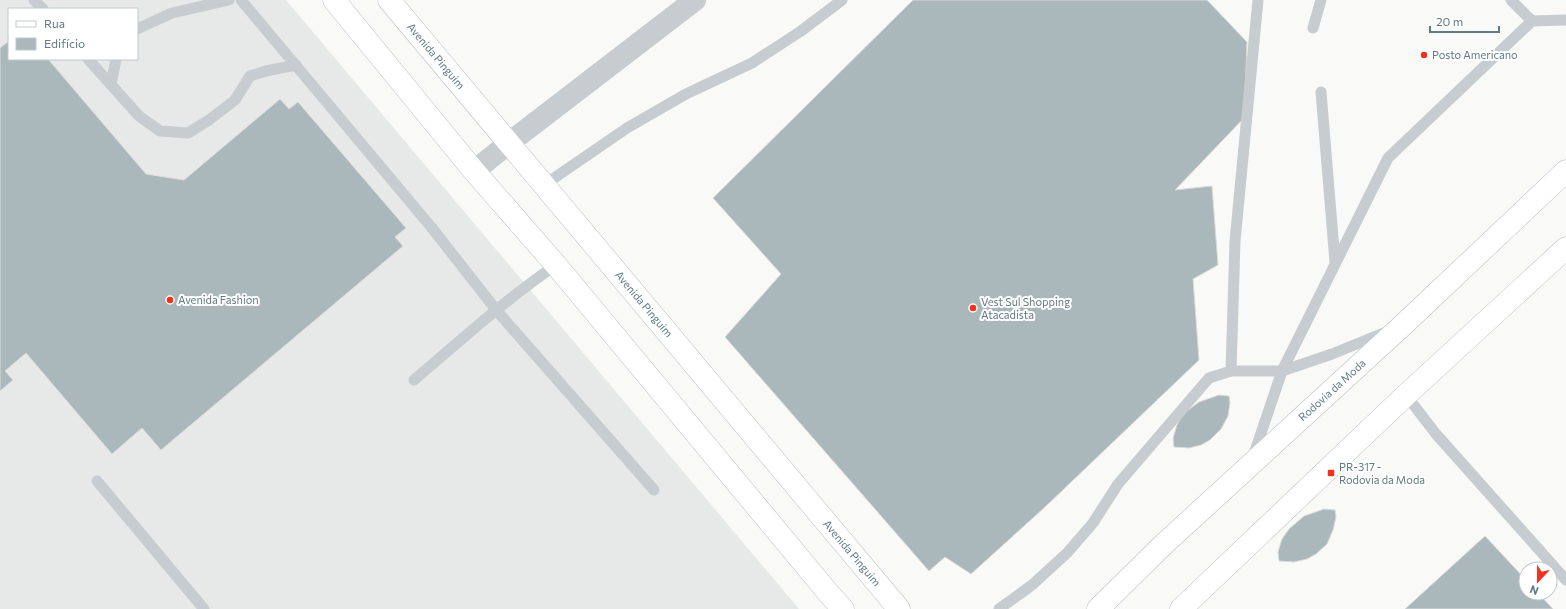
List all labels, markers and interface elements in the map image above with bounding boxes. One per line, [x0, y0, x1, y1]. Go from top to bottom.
legend [8, 8, 138, 60]
scale bar [1430, 8, 1499, 34]
text: 20 m [1436, 14, 1463, 28]
text: Rua [44, 16, 65, 30]
street label: Avenida Pinguim [405, 20, 468, 91]
text: Edifício [44, 36, 85, 50]
place label: Posto Americano [1432, 48, 1518, 61]
marker: Posto Americano [1419, 50, 1429, 60]
street label: Avenida Pinguim [613, 268, 676, 339]
place label: Avenida Fashion [178, 293, 259, 306]
marker: Avenida Fashion [165, 295, 175, 305]
place label: Vest Sul Shopping Atacadista [981, 295, 1070, 321]
marker: Vest Sul Shopping Atacadista [968, 303, 978, 313]
street label: Rodovia da Moda [1295, 356, 1368, 423]
place label: PR-317 - Rodovia da Moda [1339, 460, 1425, 486]
marker: PR-317 - Rodovia da Moda [1326, 468, 1336, 478]
street label: Avenida Pinguim [821, 517, 884, 588]
north arrow [1518, 561, 1558, 601]
text: N [1528, 583, 1540, 598]

